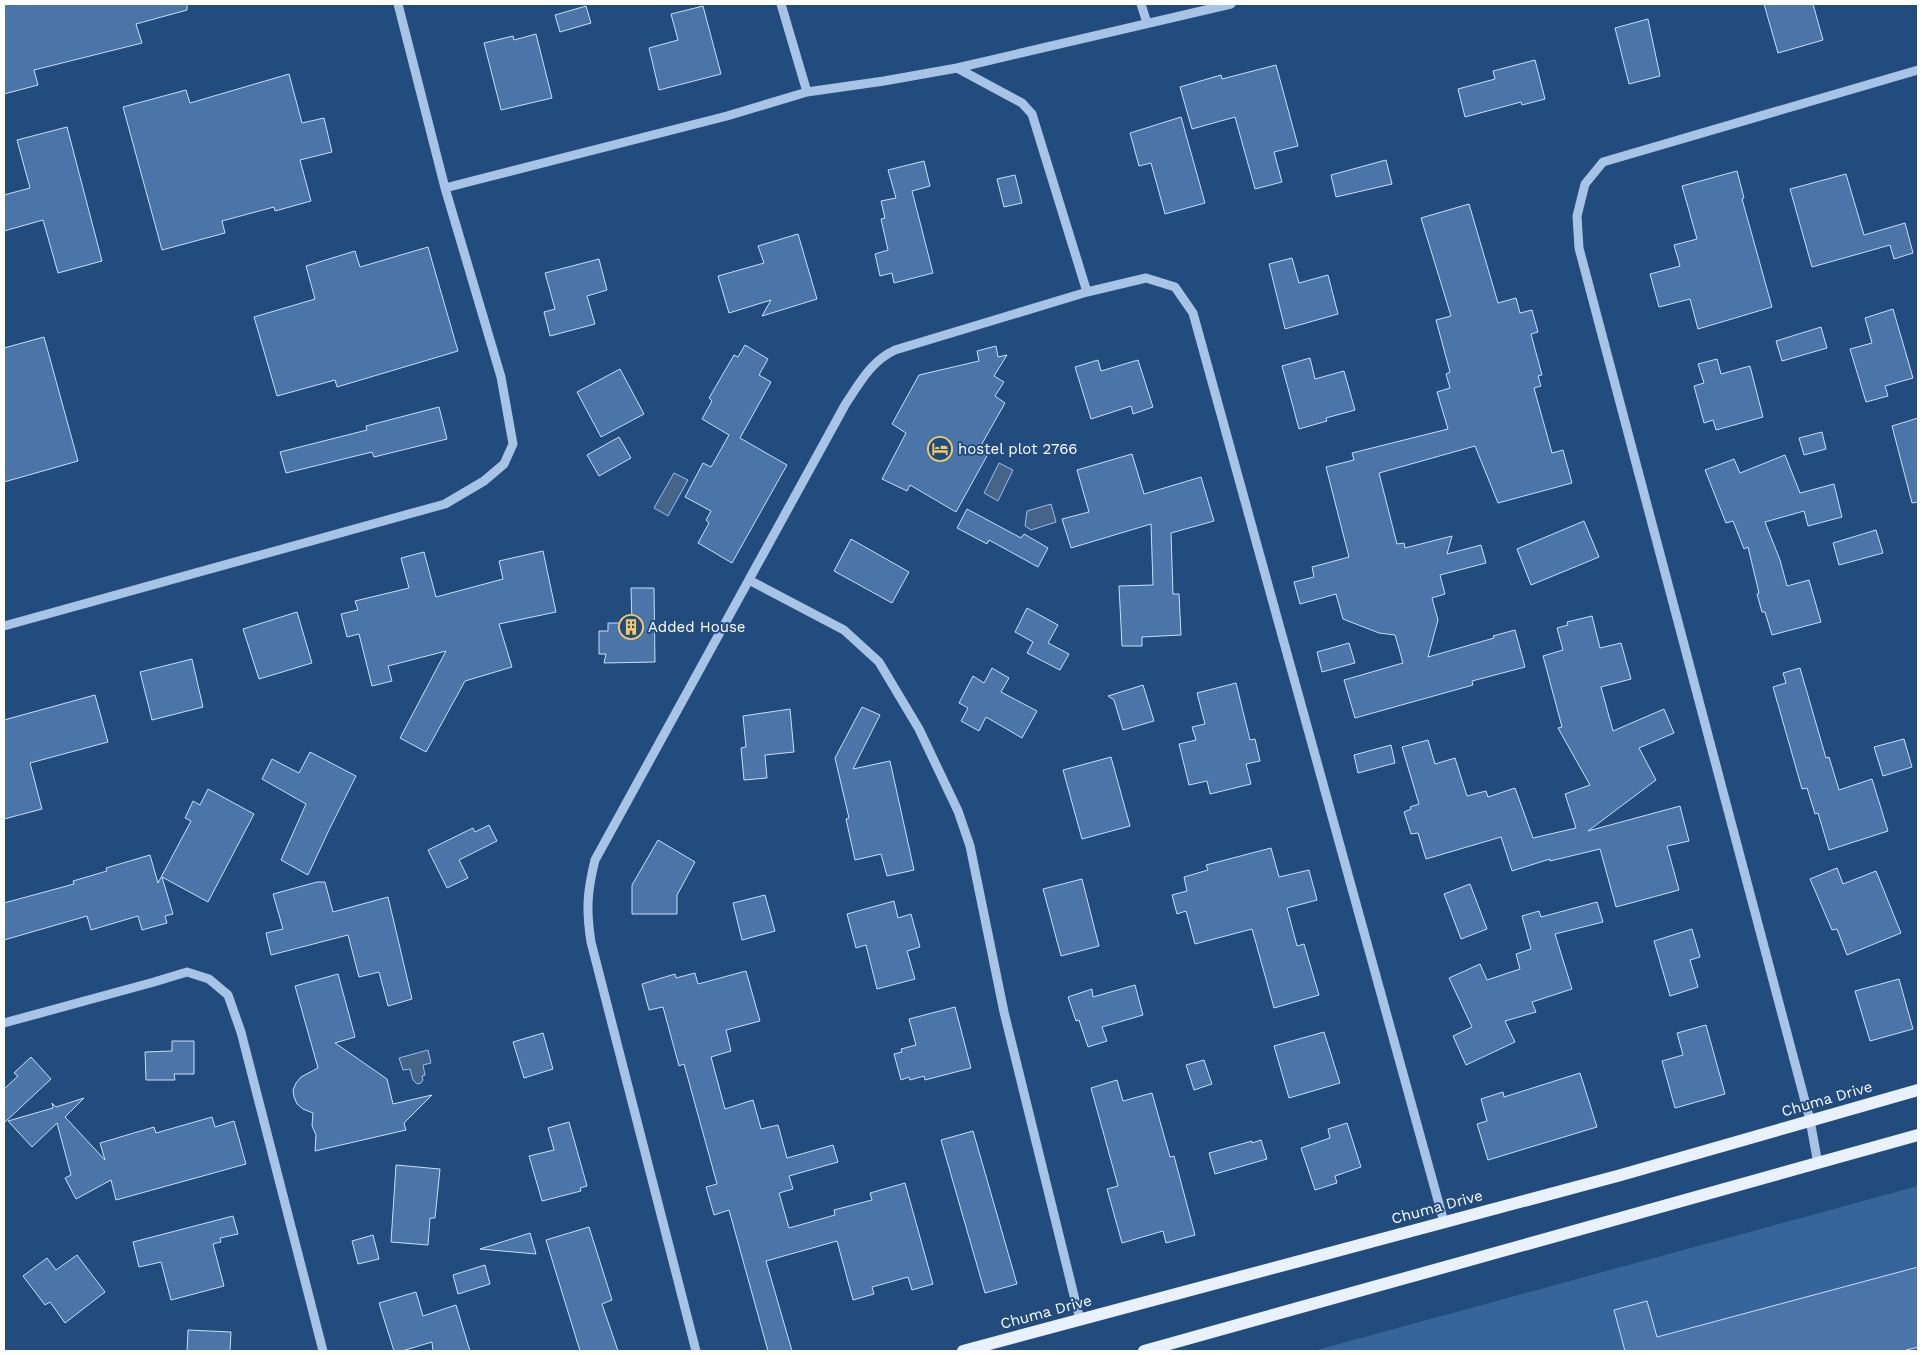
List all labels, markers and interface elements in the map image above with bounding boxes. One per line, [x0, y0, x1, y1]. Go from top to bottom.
hotel icon: hostel plot 2766 [927, 436, 953, 462]
place label: hostel plot 2766 [958, 440, 1077, 458]
building icon: Added House [618, 614, 644, 640]
place label: Added House [648, 618, 745, 636]
street label: Chuma Drive [1779, 1077, 1875, 1121]
street label: Chuma Drive [1389, 1186, 1485, 1228]
street label: Chuma Drive [998, 1291, 1094, 1333]

